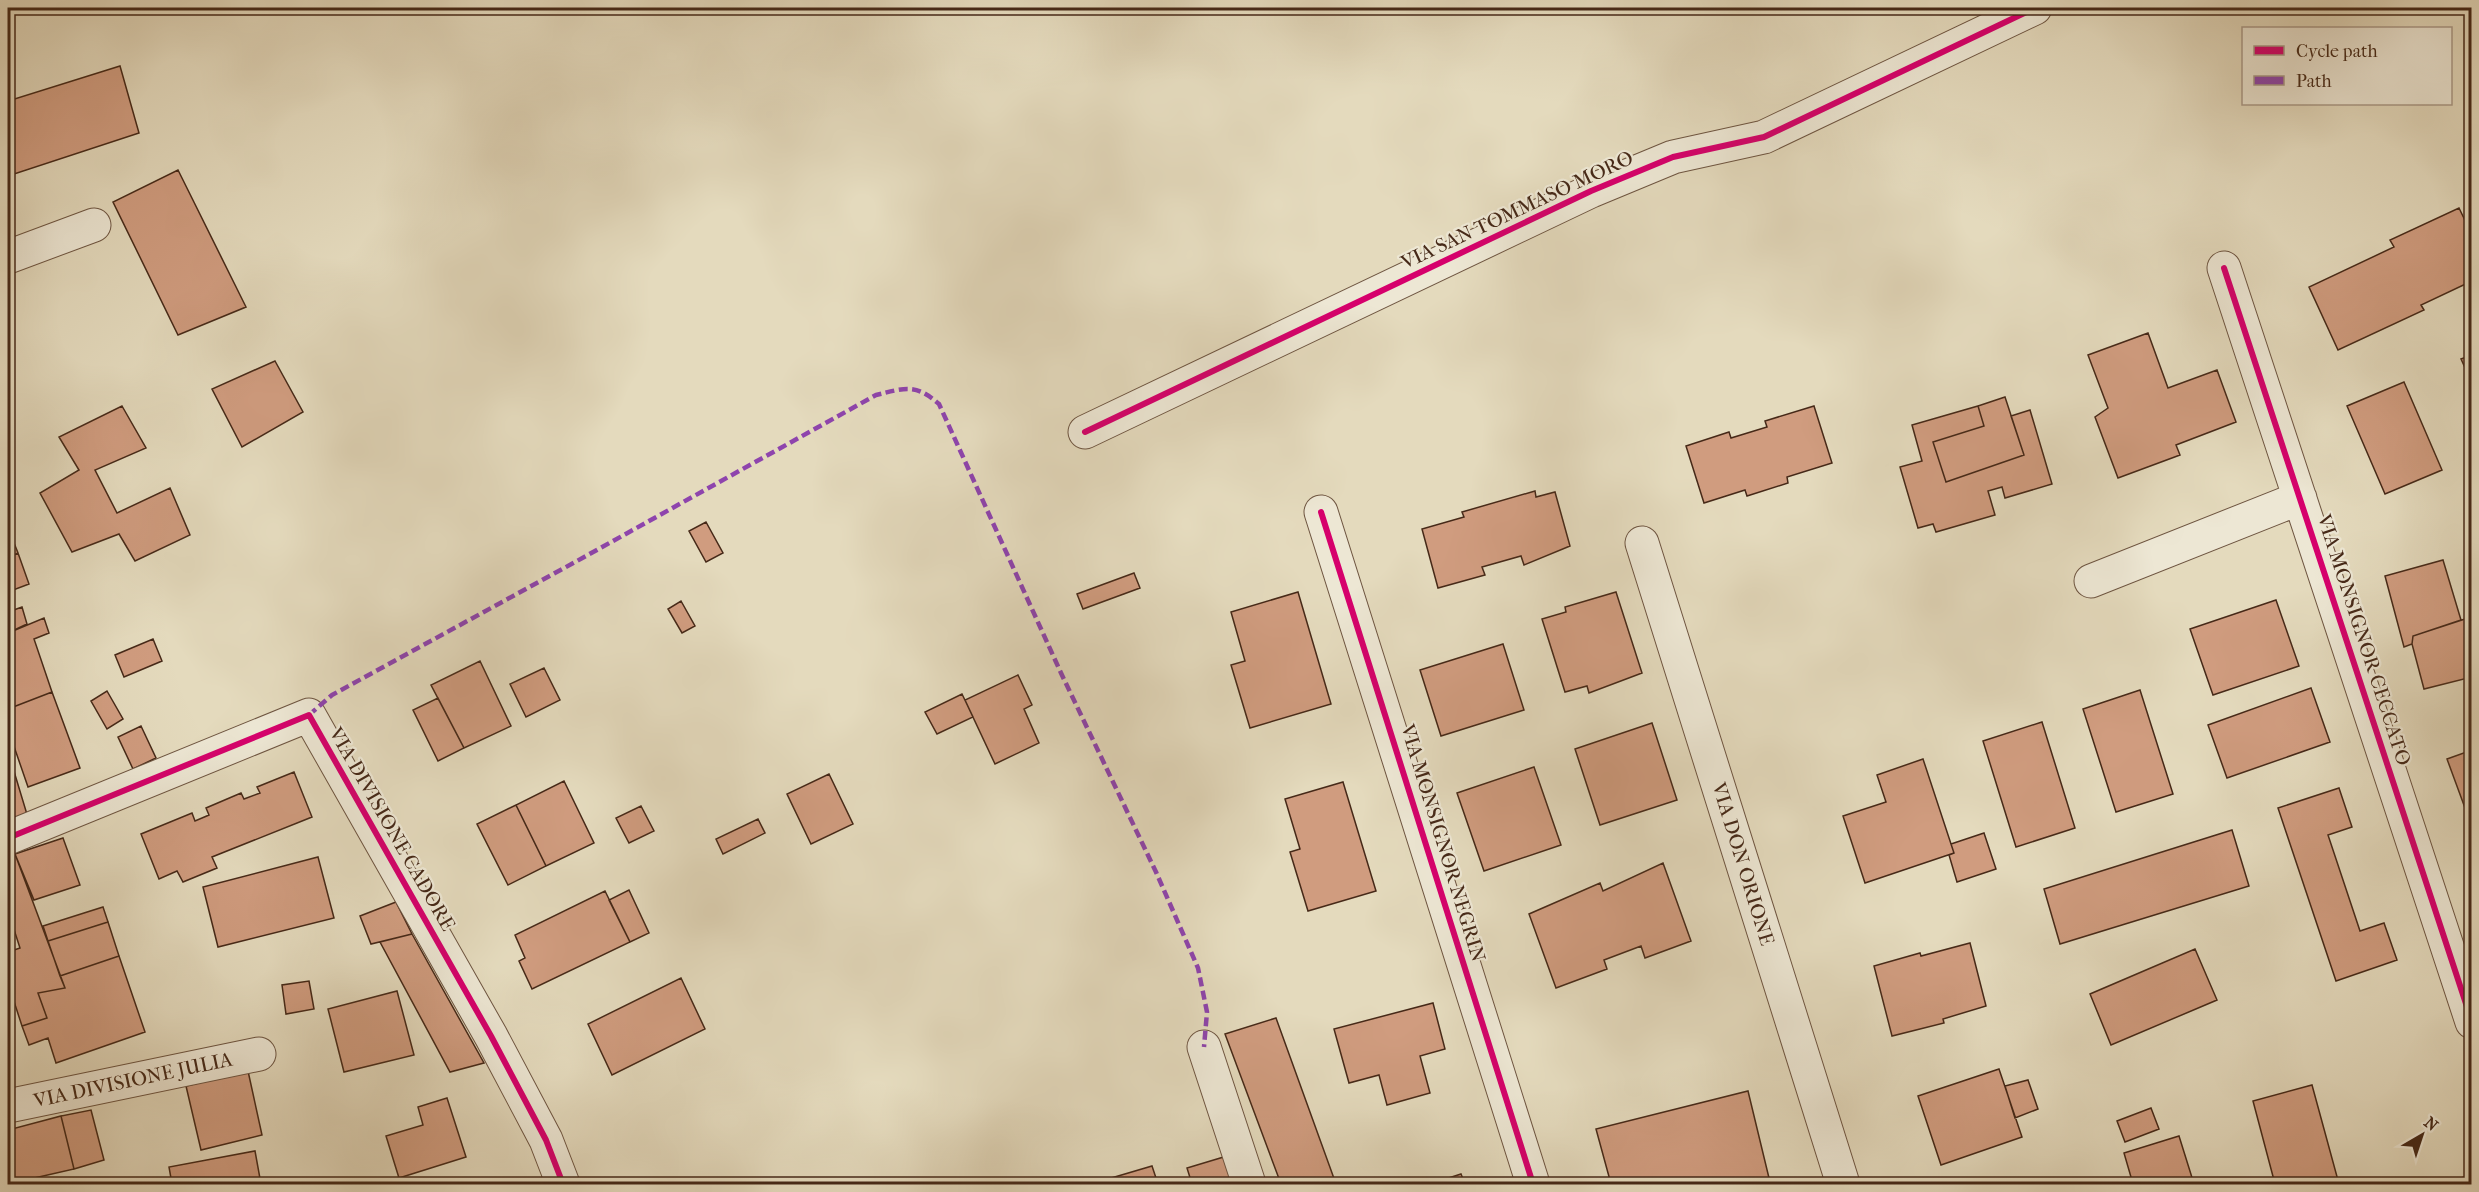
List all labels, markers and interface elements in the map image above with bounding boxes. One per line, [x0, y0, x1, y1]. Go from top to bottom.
legend [2242, 27, 2452, 105]
text: Cycle path [2296, 41, 2377, 62]
text: Path [2296, 71, 2332, 92]
street label: VIA SAN TOMMASO MORO [1396, 146, 1637, 274]
street label: VIA MONSIGNOR CECCATO [2312, 511, 2416, 768]
street label: VIA MONSIGNOR NEGRIN [1396, 720, 1490, 965]
street label: VIA DIVISIONE CADORE [324, 722, 460, 935]
street label: VIA DON ORIONE [1707, 779, 1779, 948]
street label: VIA DIVISIONE JULIA [30, 1047, 236, 1113]
north arrow [2392, 1105, 2452, 1165]
text: N [2420, 1113, 2442, 1135]

